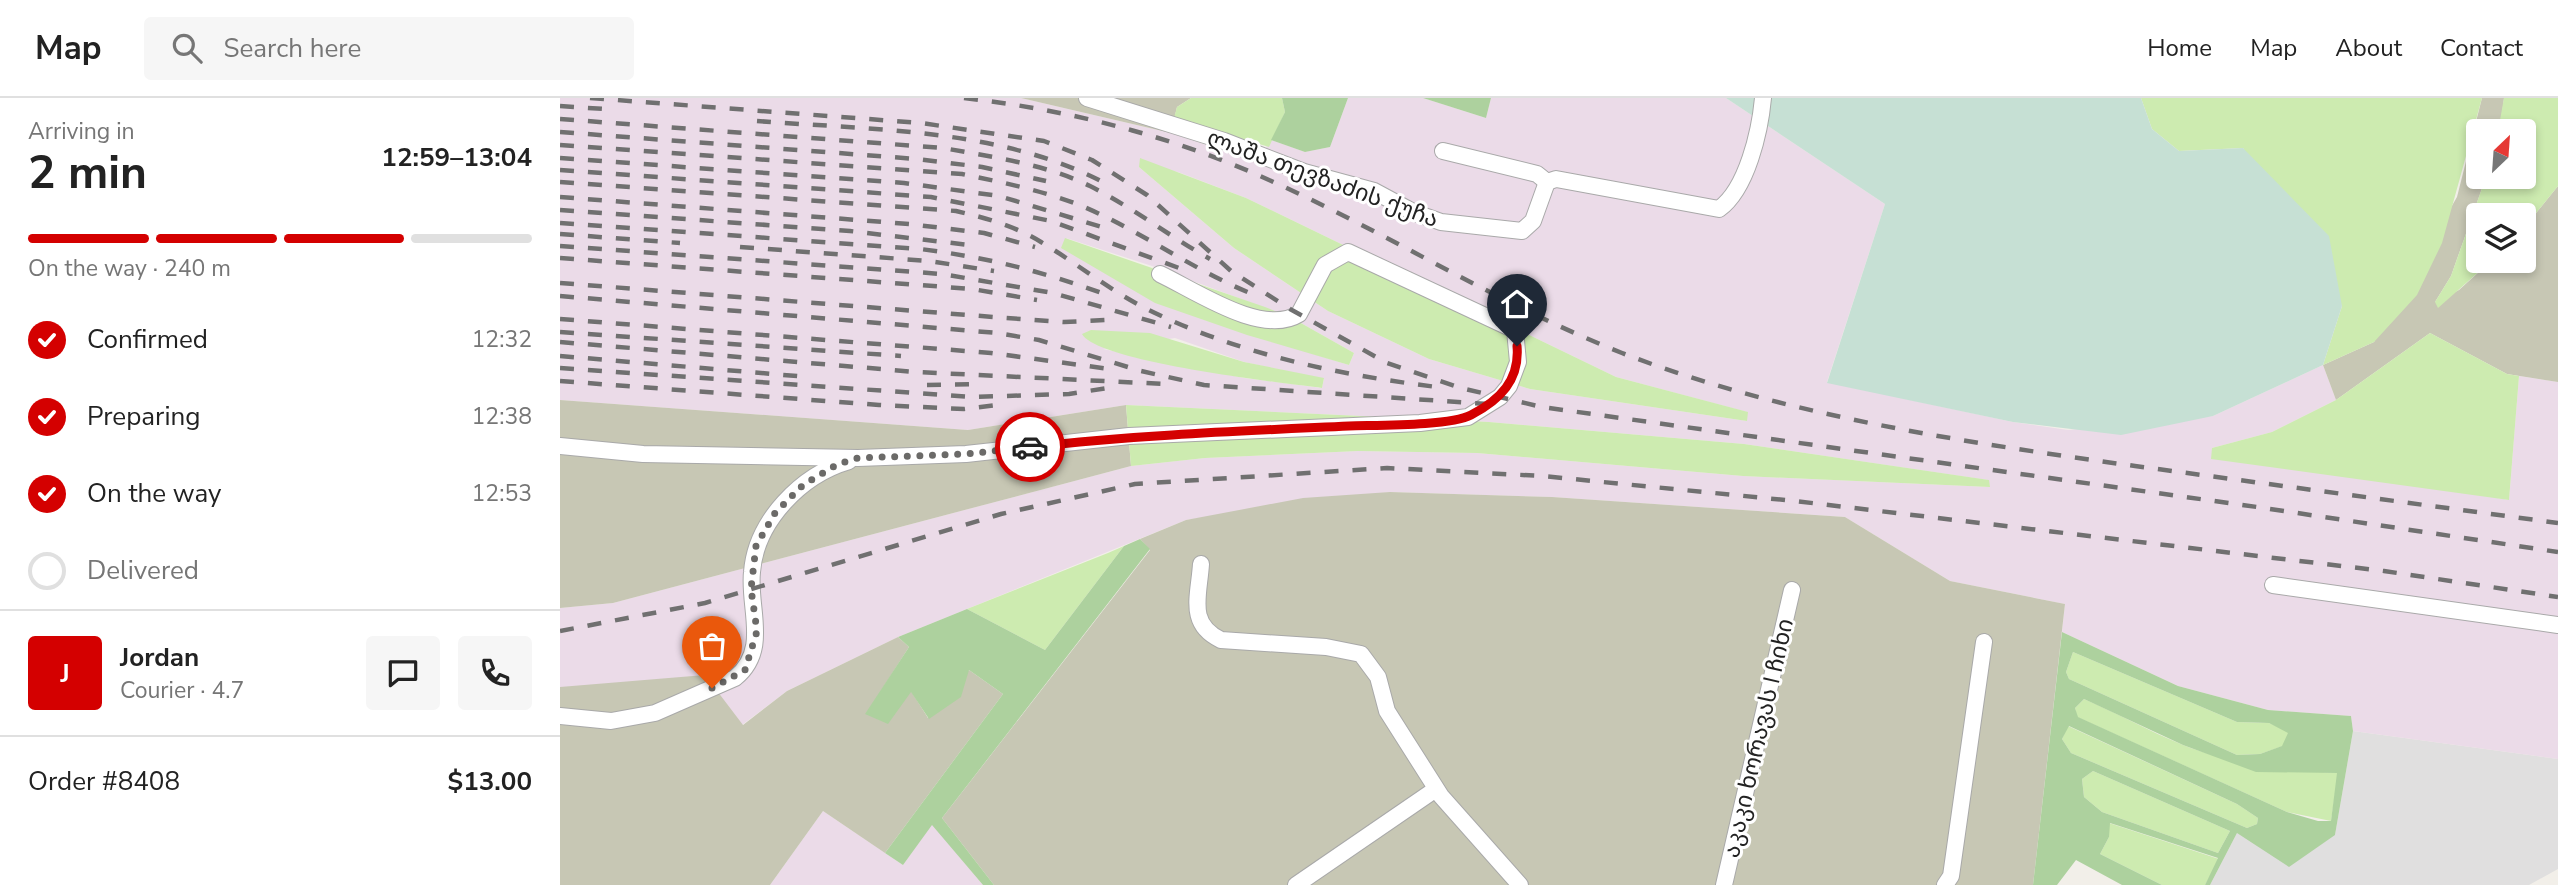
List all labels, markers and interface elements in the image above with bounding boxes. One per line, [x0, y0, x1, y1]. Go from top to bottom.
search box [144, 17, 634, 80]
text: Map [35, 26, 102, 71]
icon: search [168, 29, 206, 67]
text: Search here [224, 31, 361, 66]
text: Home [2147, 32, 2212, 64]
text: Map [2250, 32, 2297, 64]
text: About [2335, 32, 2402, 64]
text: Contact [2440, 32, 2523, 64]
text: Arriving in [28, 116, 135, 147]
north arrow [2466, 119, 2536, 189]
map controls [2466, 119, 2536, 273]
street label: ლაშა თევზაძის ქუჩა [1203, 122, 1443, 235]
text: 12:59–13:04 [381, 140, 532, 175]
text: 2 min [28, 141, 147, 204]
button: layers [2466, 203, 2536, 273]
text: On the way · 240 m [28, 253, 231, 284]
pin [1487, 274, 1547, 346]
icon: home [1498, 285, 1536, 323]
icon: check [28, 321, 66, 359]
text: Confirmed [87, 322, 208, 357]
text: 12:32 [472, 324, 532, 355]
icon: check [28, 398, 66, 436]
text: Preparing [87, 399, 200, 434]
text: 12:38 [472, 401, 532, 432]
courier [995, 412, 1065, 482]
icon: car [1011, 428, 1049, 466]
icon: check [28, 475, 66, 513]
text: On the way [87, 476, 221, 511]
text: 12:53 [472, 478, 532, 509]
text: Delivered [87, 553, 199, 588]
street label: აკაკი ხორავას I ჩიხი [1716, 615, 1801, 861]
pin [682, 616, 742, 688]
icon: bag [693, 627, 731, 665]
button: chat [366, 636, 440, 710]
button: phone [458, 636, 532, 710]
text: Jordan [120, 640, 199, 675]
text: J [60, 656, 70, 691]
text: Courier · 4.7 [120, 675, 244, 706]
text: Order #8408 [28, 764, 180, 799]
text: $13.00 [448, 764, 532, 799]

